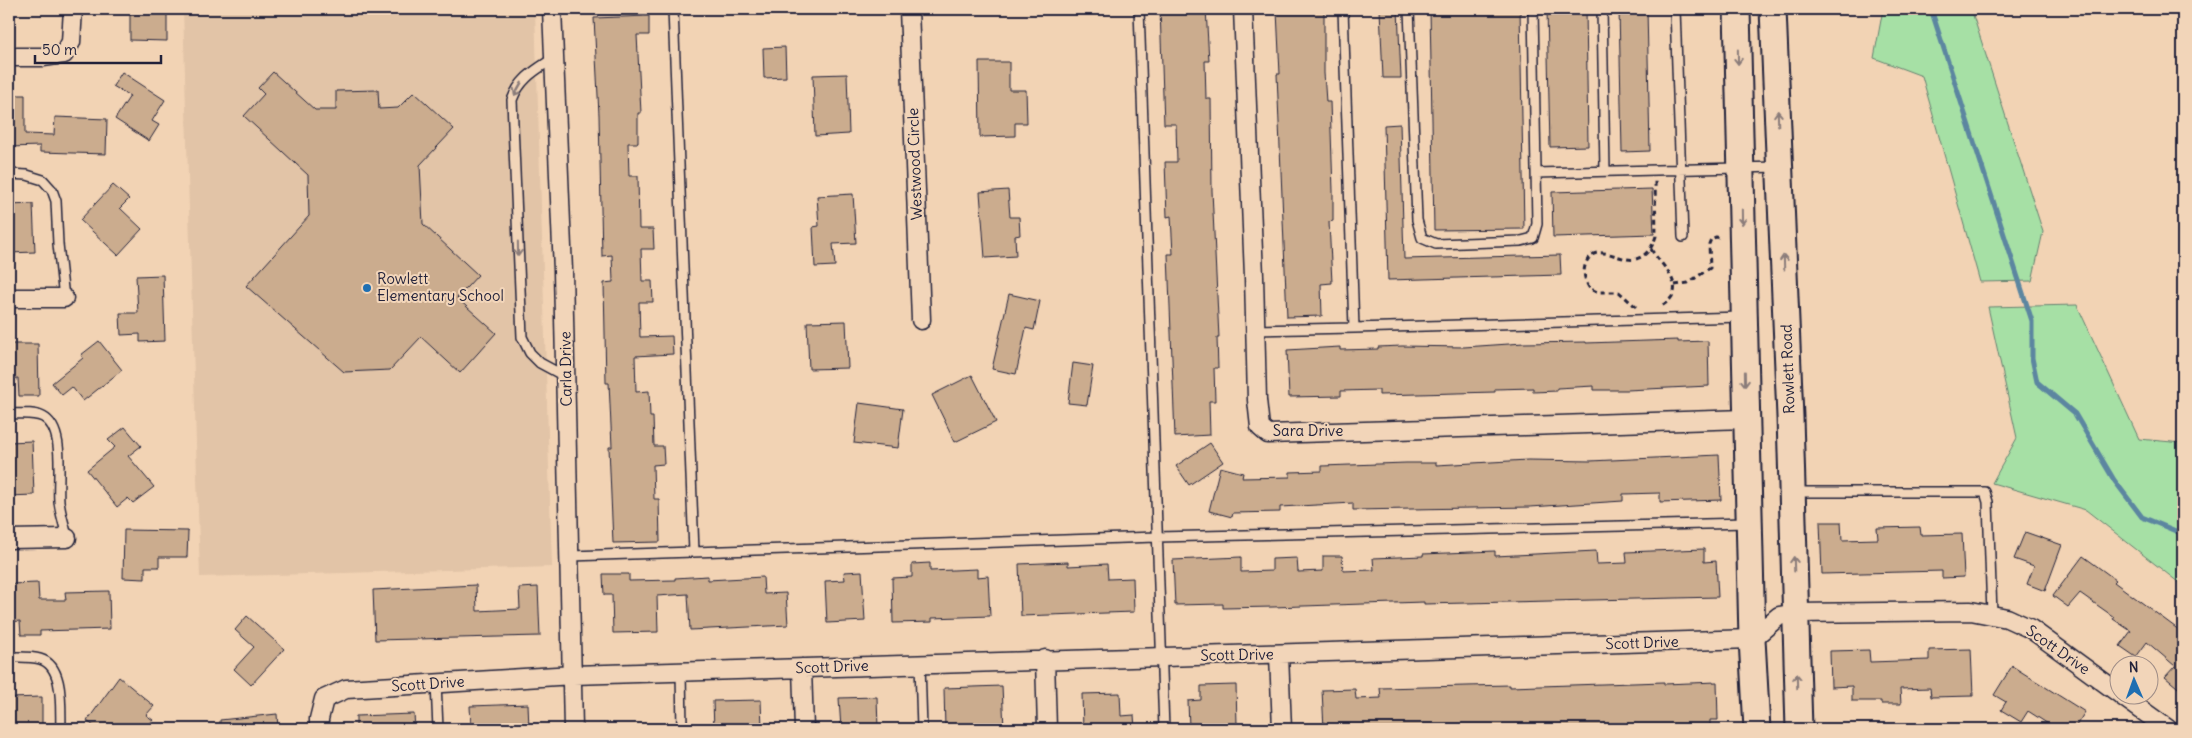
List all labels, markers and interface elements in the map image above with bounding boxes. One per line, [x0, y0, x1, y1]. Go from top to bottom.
scale bar [35, 32, 161, 64]
text: 50 m [42, 40, 77, 59]
one-way arrow [1733, 49, 1743, 65]
one-way arrow [513, 81, 523, 96]
street label: Westwood Circle [903, 108, 926, 221]
one-way arrow [1773, 110, 1782, 126]
one-way arrow [1737, 208, 1747, 225]
one-way arrow [513, 241, 522, 257]
one-way arrow [1779, 254, 1788, 270]
place label: Rowlett Elementary School [377, 269, 504, 305]
marker: Rowlett Elementary School [361, 282, 373, 294]
street label: Rowlett Road [1776, 324, 1799, 414]
street label: Carla Drive [555, 331, 576, 407]
one-way arrow [1741, 371, 1750, 387]
street label: Sara Drive [1273, 421, 1343, 440]
one-way arrow [1790, 557, 1799, 573]
street label: Scott Drive [2023, 621, 2094, 678]
street label: Scott Drive [1605, 632, 1679, 653]
street label: Scott Drive [1200, 644, 1274, 665]
street label: Scott Drive [795, 656, 869, 677]
north arrow [2110, 656, 2160, 706]
text: N [2128, 658, 2139, 676]
street label: Scott Drive [391, 671, 465, 696]
one-way arrow [1792, 673, 1802, 689]

